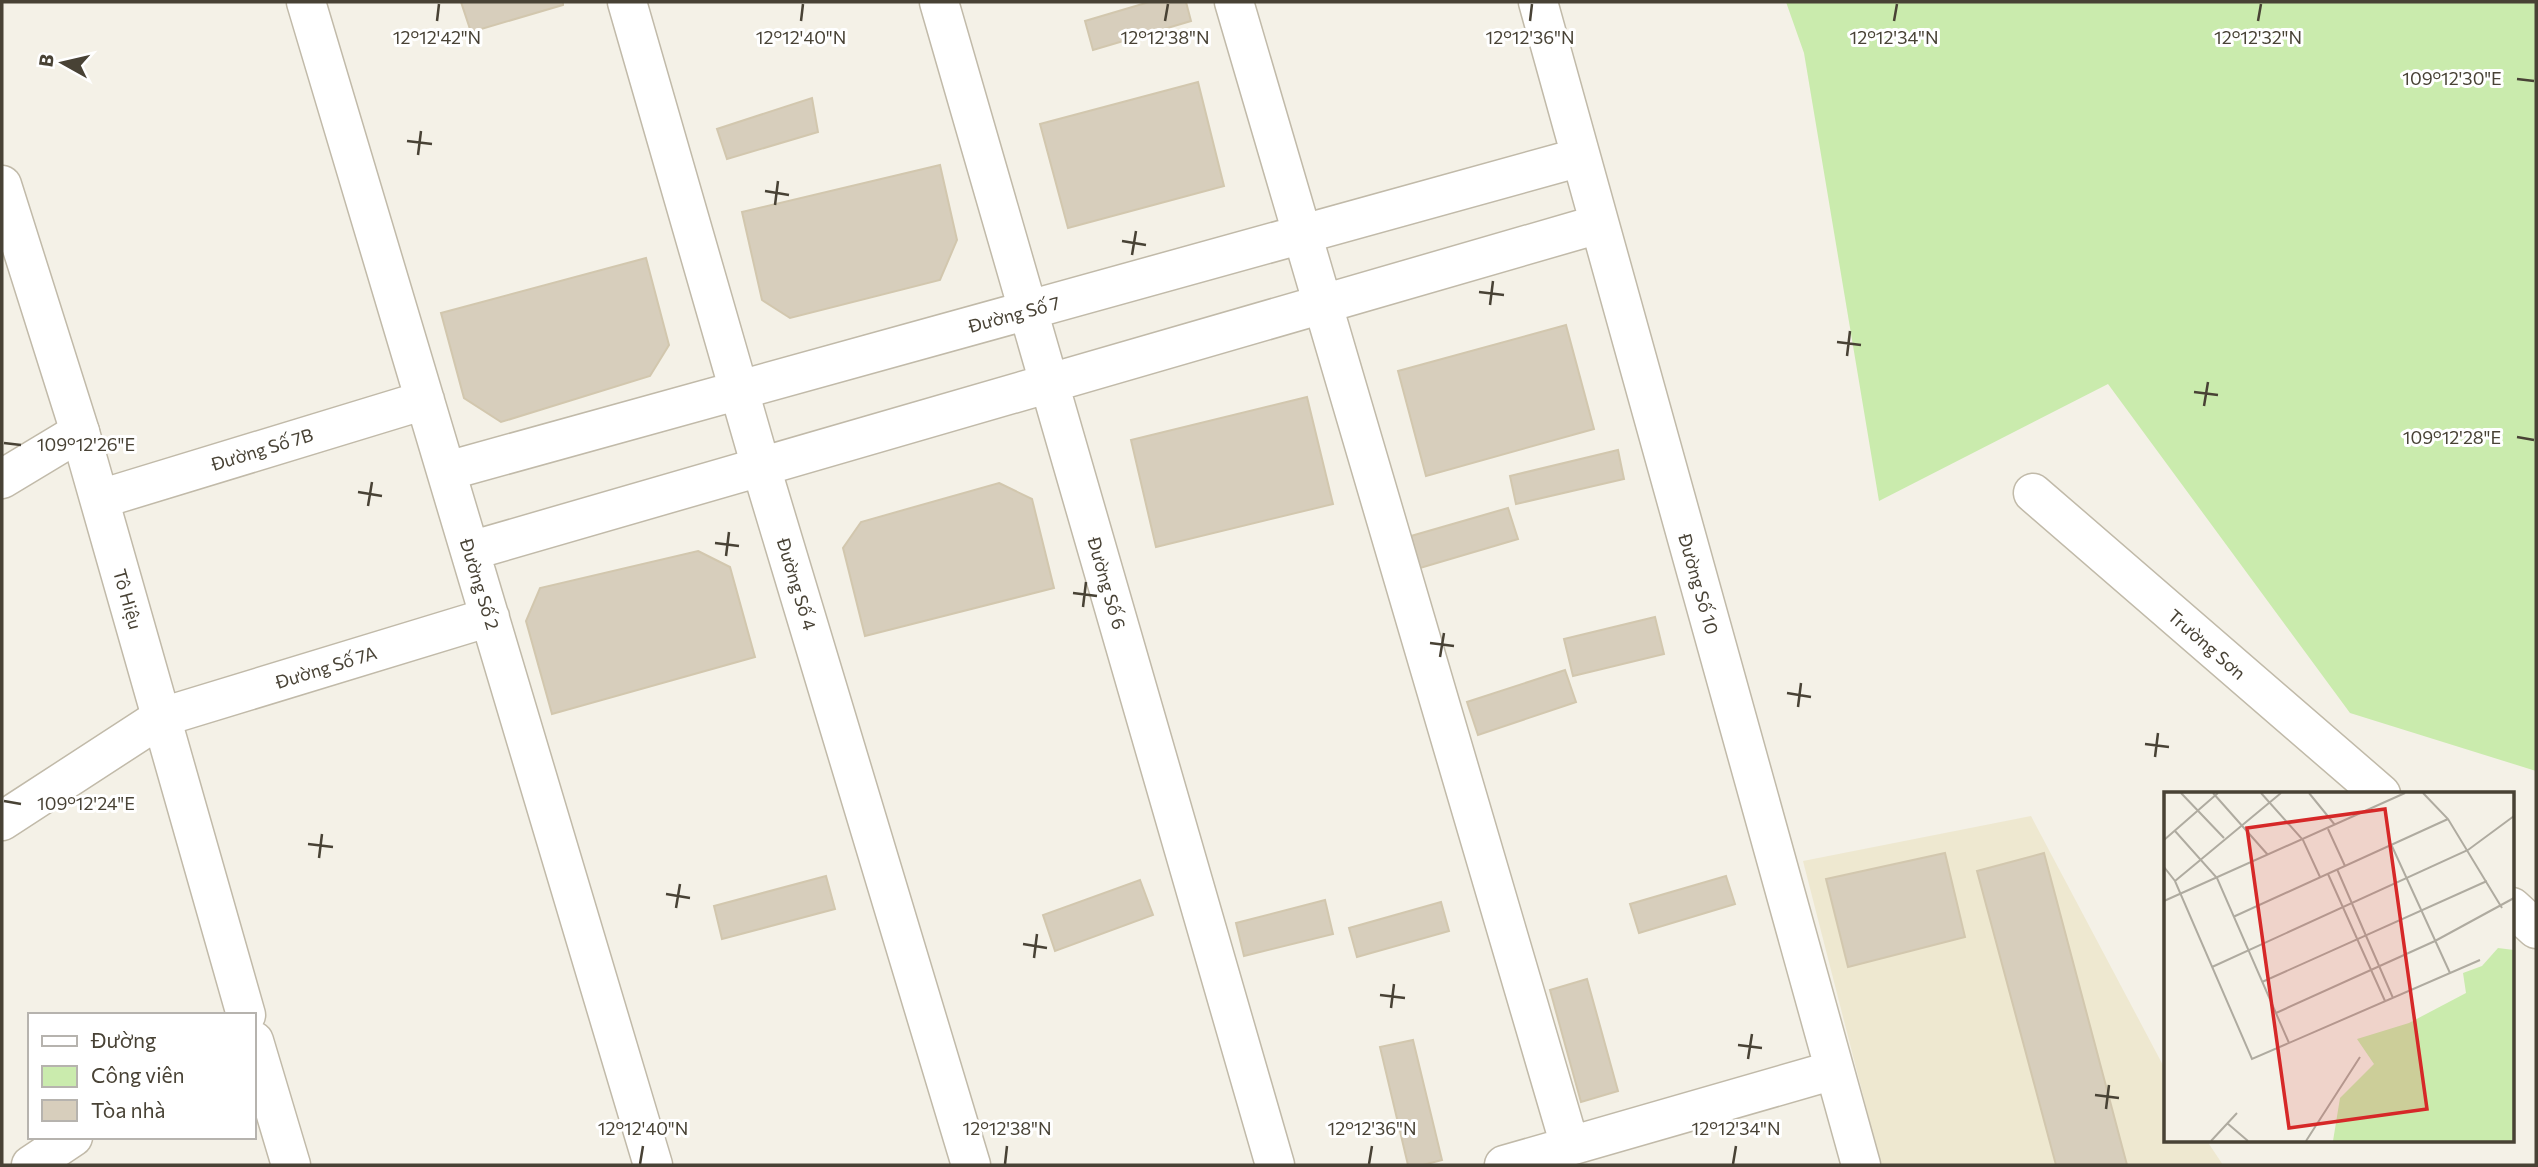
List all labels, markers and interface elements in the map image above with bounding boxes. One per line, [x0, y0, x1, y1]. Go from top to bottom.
text: 12°12'42"N [393, 26, 481, 48]
text: 12°12'40"N [756, 26, 846, 48]
text: 12°12'38"N [1120, 26, 1210, 48]
text: 12°12'36"N [1485, 26, 1575, 48]
text: 12°12'34"N [1850, 26, 1938, 48]
text: 12°12'32"N [2214, 26, 2302, 48]
north arrow [28, 28, 98, 98]
text: B [33, 53, 58, 68]
text: 109°12'30"E [2402, 67, 2502, 89]
street label: Đường Số 7 [965, 291, 1062, 337]
street label: Đường Số 7B [207, 423, 316, 475]
text: 109°12'28"E [2403, 426, 2501, 448]
text: 109°12'26"E [37, 433, 135, 455]
street label: Đường Số 10 [1674, 530, 1724, 637]
street label: Đường Số 6 [1083, 533, 1131, 632]
street label: Đường Số 4 [772, 534, 821, 633]
street label: Đường Số 2 [455, 535, 504, 632]
street label: Tô Hiệu [109, 566, 147, 632]
street label: Trường Sơn [2164, 604, 2250, 684]
street label: Đường Số 7A [272, 641, 379, 693]
text: 109°12'24"E [37, 792, 135, 814]
inset map [2164, 792, 2514, 1142]
legend [28, 1013, 256, 1139]
text: Đường [90, 1027, 156, 1052]
text: Công viên [91, 1062, 185, 1087]
text: Tòa nhà [91, 1097, 165, 1122]
text: 12°12'40"N [598, 1117, 688, 1139]
text: 12°12'38"N [962, 1117, 1052, 1139]
text: 12°12'36"N [1327, 1117, 1417, 1139]
text: 12°12'34"N [1692, 1117, 1780, 1139]

